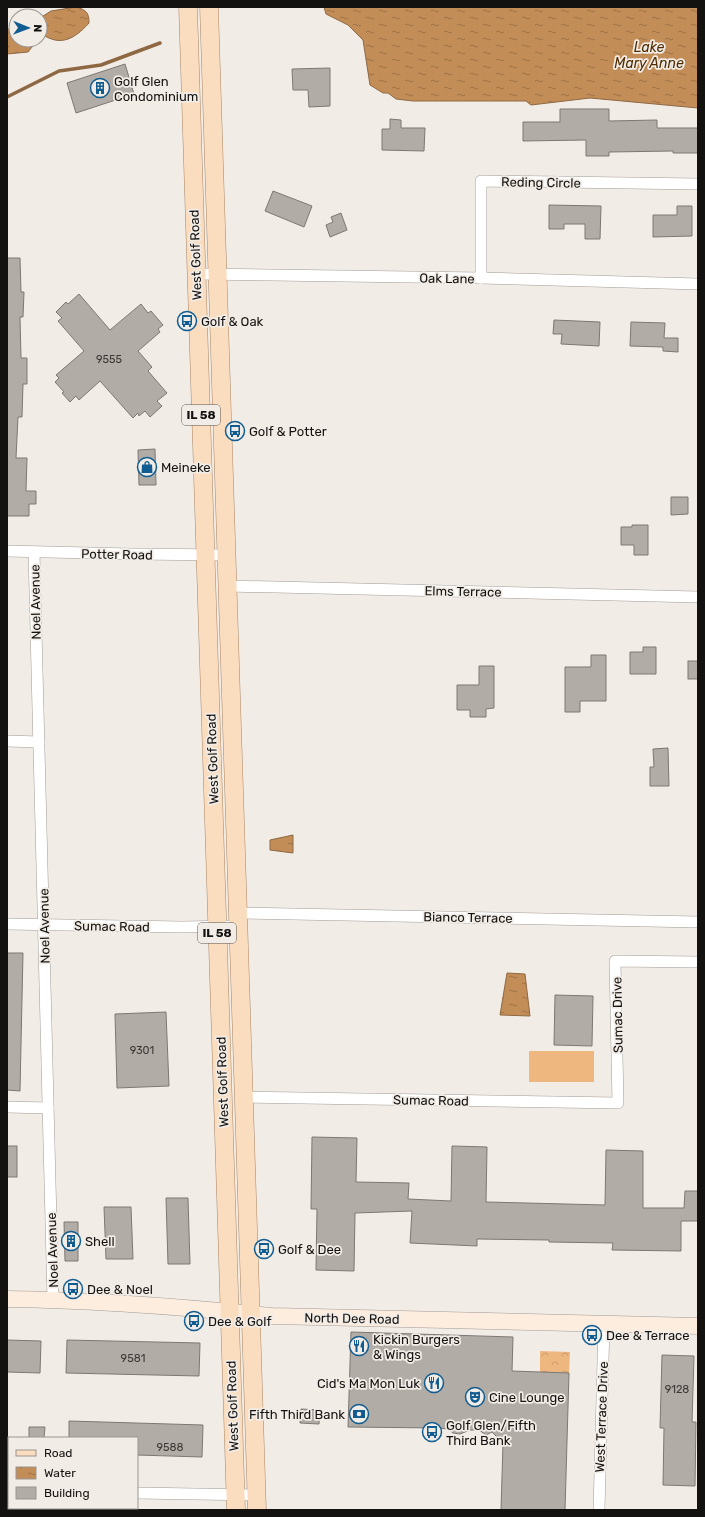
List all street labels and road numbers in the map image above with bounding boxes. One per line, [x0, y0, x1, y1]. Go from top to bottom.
street label: Reding Circle [501, 174, 581, 192]
street label: West Golf Road [186, 209, 205, 300]
street label: Oak Lane [419, 271, 475, 286]
road number: IL 58 [182, 405, 220, 425]
street label: Potter Road [81, 546, 153, 563]
street label: Noel Avenue [27, 564, 44, 640]
street label: Elms Terrace [424, 583, 502, 600]
street label: West Golf Road [203, 713, 222, 804]
street label: Noel Avenue [36, 888, 53, 964]
street label: Bianco Terrace [423, 909, 513, 926]
street label: Sumac Road [74, 918, 150, 935]
road number: IL 58 [198, 923, 236, 943]
street label: Sumac Drive [609, 977, 626, 1053]
street label: West Golf Road [213, 1036, 232, 1127]
street label: Sumac Road [393, 1092, 469, 1109]
street label: Noel Avenue [44, 1212, 61, 1288]
street label: North Dee Road [304, 1310, 400, 1327]
street label: West Golf Road [223, 1360, 242, 1451]
street label: West Terrace Drive [592, 1361, 611, 1473]

